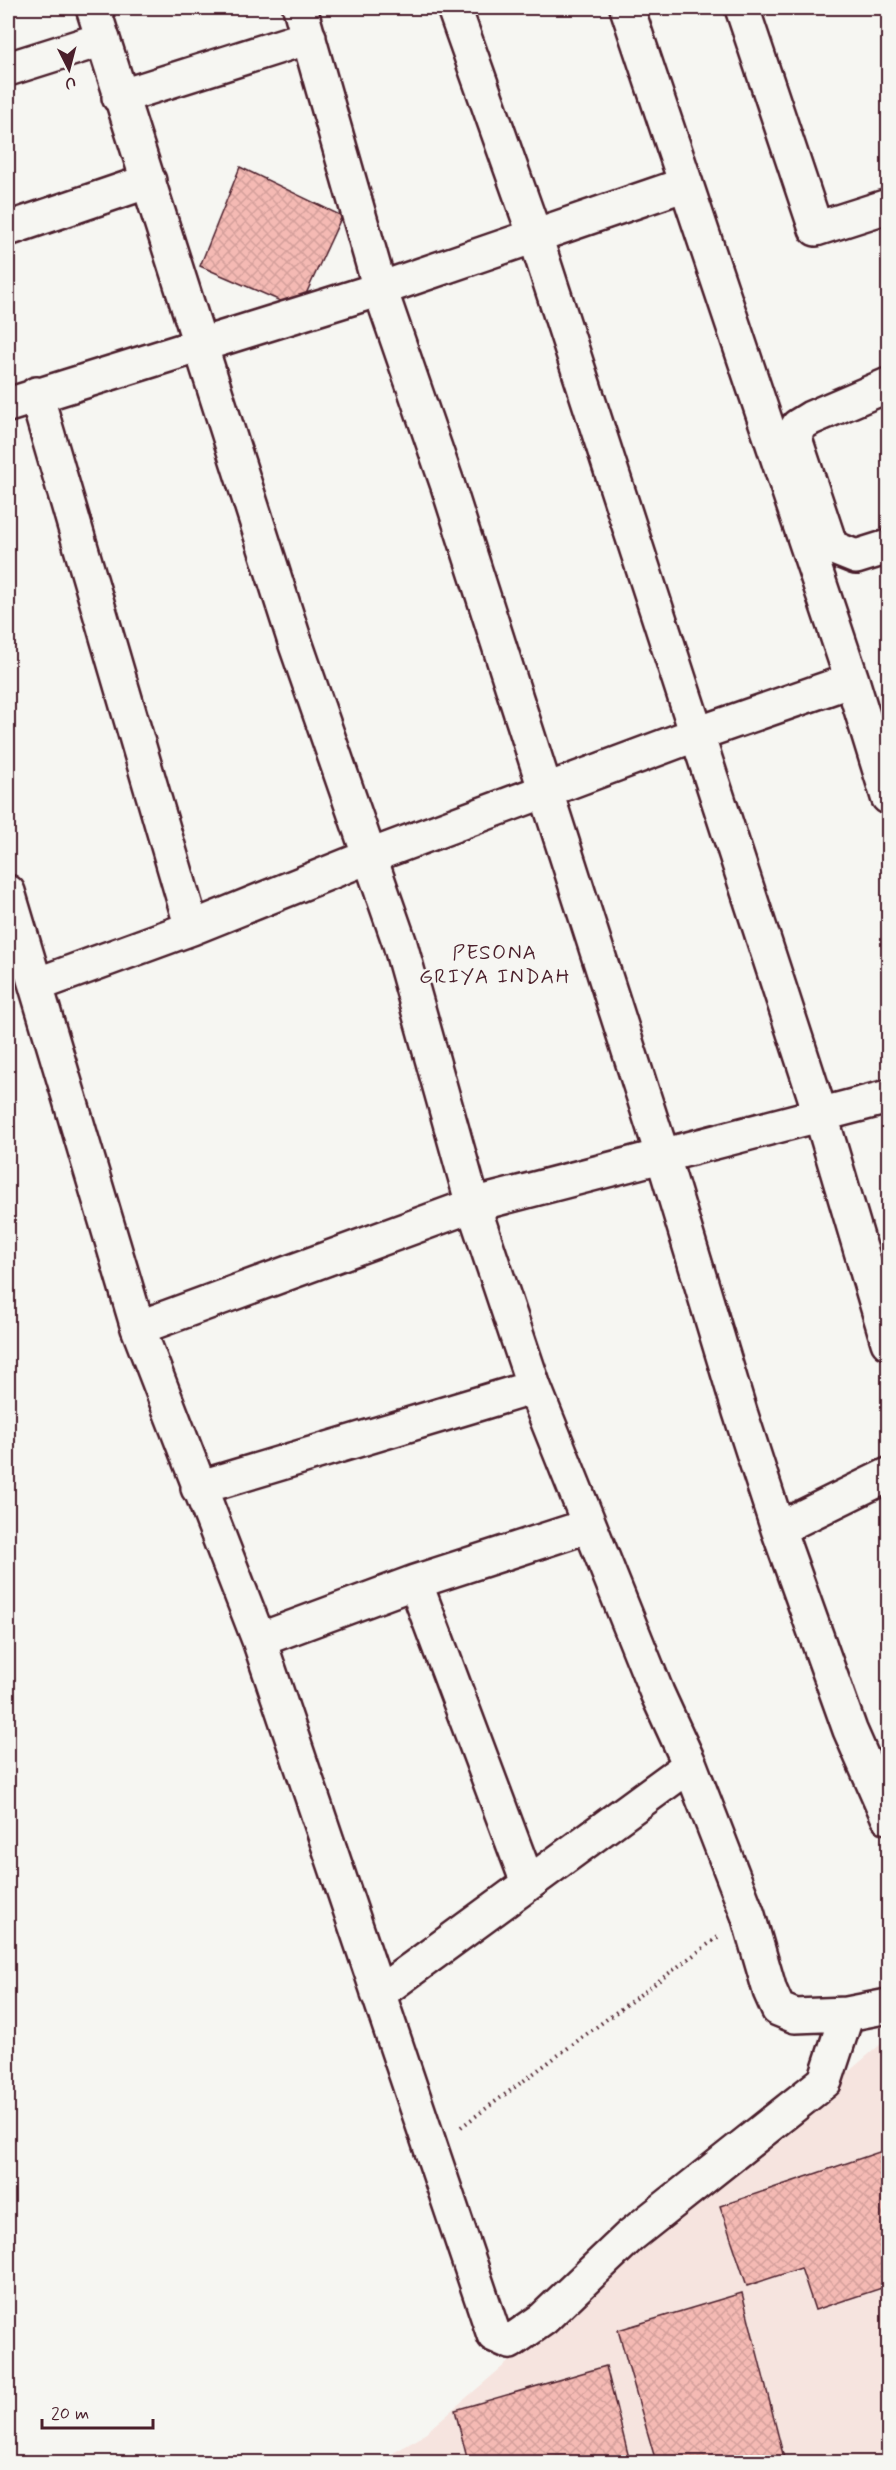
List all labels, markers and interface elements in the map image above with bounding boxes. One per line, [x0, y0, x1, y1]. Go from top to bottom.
north arrow [39, 39, 99, 99]
text: U [64, 71, 77, 93]
district label: PESONA GRIYA INDAH [419, 939, 571, 991]
scale bar [42, 2392, 153, 2430]
text: 20 m [51, 2402, 89, 2426]

